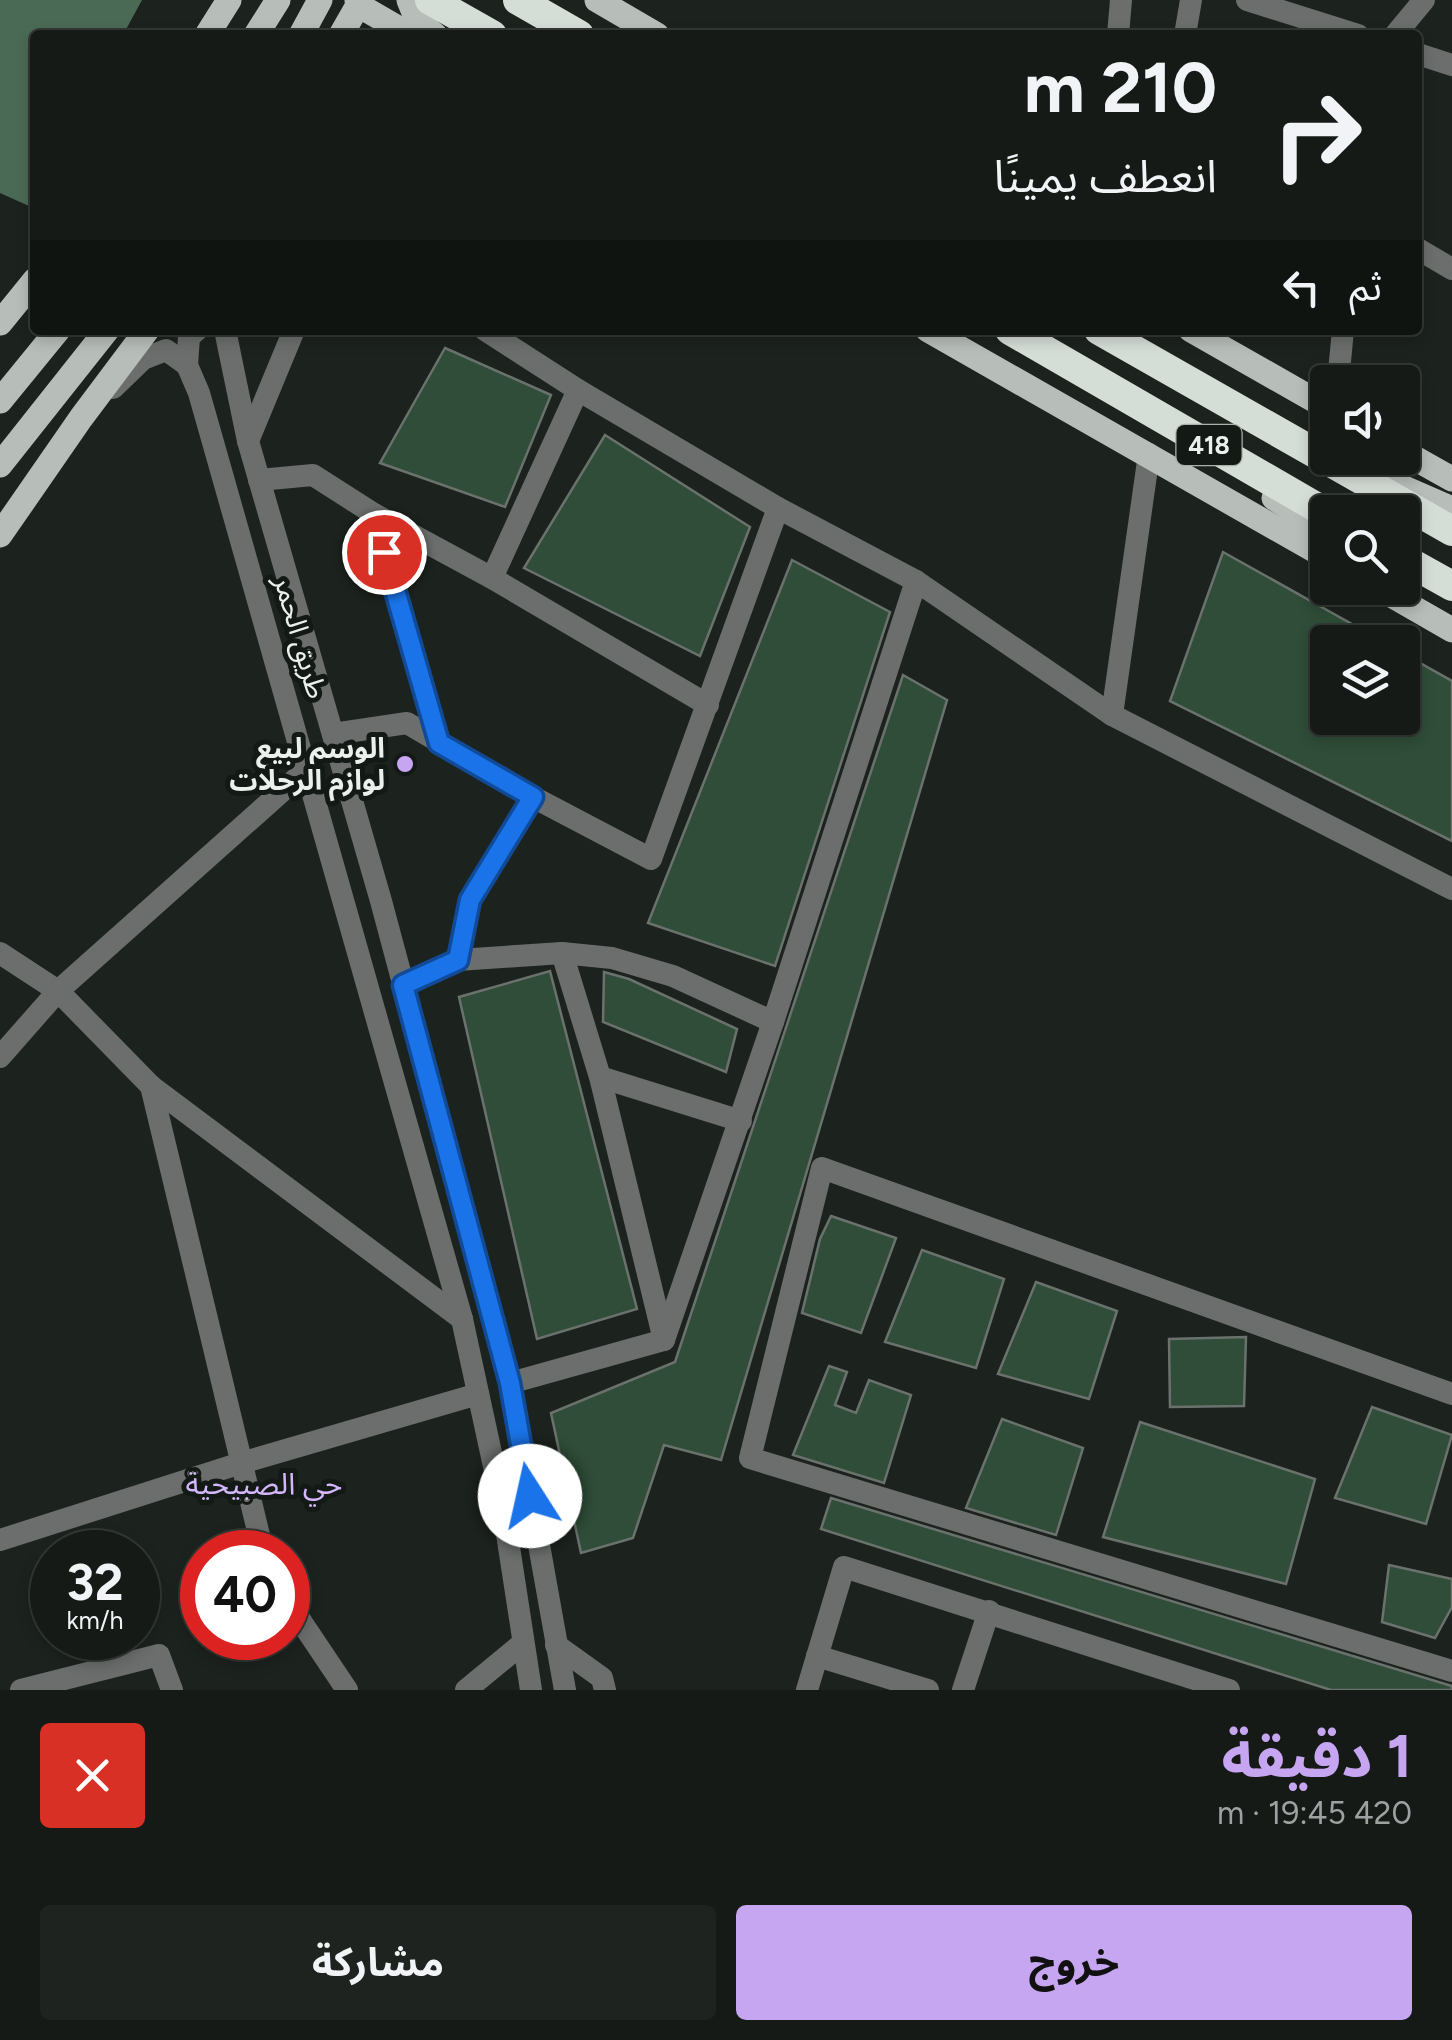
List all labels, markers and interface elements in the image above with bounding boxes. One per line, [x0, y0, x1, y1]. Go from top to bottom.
text: 210 m [1024, 45, 1217, 130]
icon: right [1252, 70, 1382, 200]
text: انعطف يمينًا [993, 149, 1217, 203]
icon: left [1274, 260, 1329, 315]
text: ثم [1349, 264, 1382, 310]
map controls [1310, 365, 1420, 735]
button: sound [1310, 365, 1420, 475]
road number: 418 [1176, 425, 1242, 465]
button: search [1310, 495, 1420, 605]
pin [342, 510, 427, 595]
icon: arrive [357, 525, 412, 580]
street label: طريق الحمر [266, 571, 335, 703]
button: layers [1310, 625, 1420, 735]
place label: الوسم لبيع لوازم الرحلات [229, 731, 385, 802]
marker: الوسم لبيع لوازم الرحلات [394, 753, 416, 775]
position arrow [478, 1444, 582, 1548]
district label: حي الصبيحية [186, 1465, 342, 1507]
speed limit sign: 40 [180, 1530, 310, 1660]
text: 32 [67, 1552, 123, 1613]
text: km/h [66, 1605, 124, 1635]
text: 1 دقيقة [1221, 1720, 1412, 1792]
button: close [40, 1723, 145, 1828]
text: 420 m · 19:45 [1217, 1794, 1412, 1832]
button: مشاركة [40, 1905, 716, 2020]
button: خروج [736, 1905, 1412, 2020]

